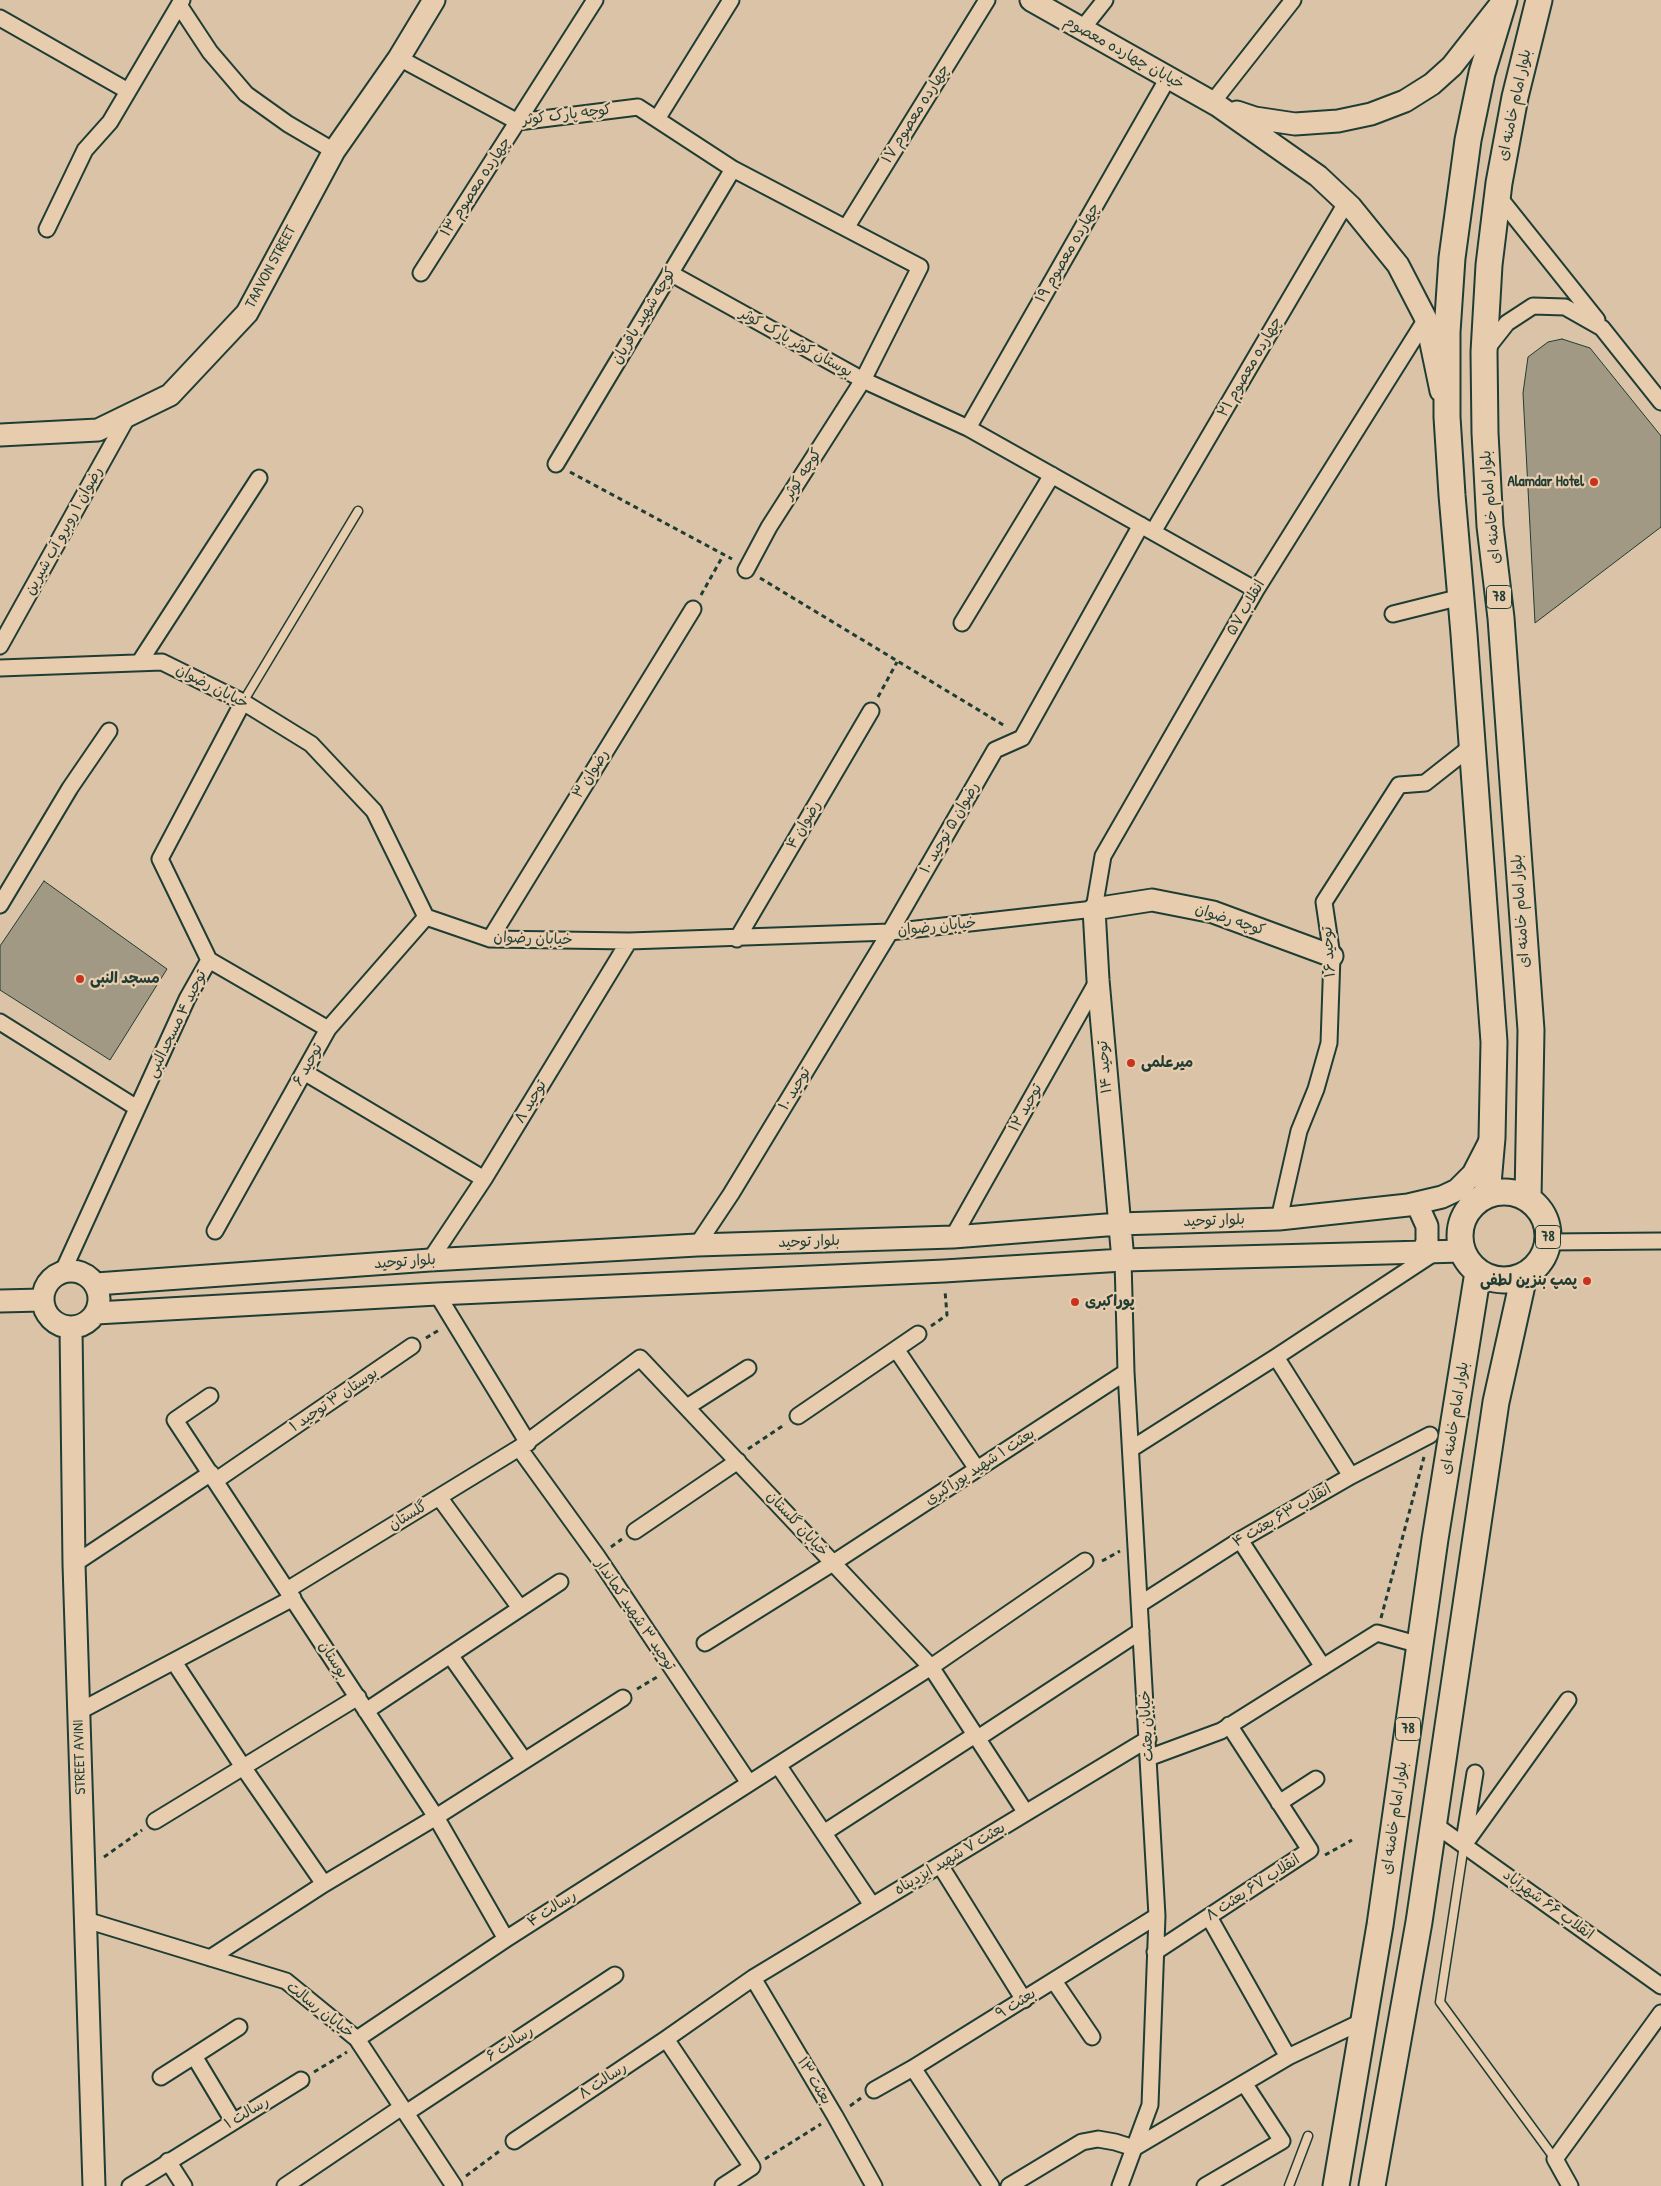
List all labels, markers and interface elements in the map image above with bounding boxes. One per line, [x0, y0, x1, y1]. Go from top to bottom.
street label: خیابان چهارده معصوم [1061, 12, 1187, 94]
street label: بلوار امام خامنه ای [1494, 47, 1536, 163]
street label: چهارده معصوم ۱۷ [878, 61, 954, 167]
street label: کوچه پارک کوثر [522, 101, 612, 129]
street label: چهارده معصوم ۱۳ [437, 134, 515, 240]
street label: چهارده معصوم ۱۹ [1032, 200, 1104, 306]
street label: TAAVON STREET [242, 223, 300, 311]
street label: کوچه شهید باقریان [608, 264, 680, 368]
street label: بوستان کوثر پارک کوثر [737, 305, 855, 381]
street label: چهارده معصوم ۲۱ [1214, 314, 1286, 420]
street label: کوچه کوثر [780, 445, 826, 503]
street label: بلوار امام خامنه ای [1477, 449, 1505, 565]
street label: رضوان ۱ روبرو آب شیرین [21, 464, 107, 598]
place label: Alamdar Hotel [1507, 473, 1584, 491]
marker: Alamdar Hotel [1588, 476, 1600, 488]
street label: انقلاب ۵۷ [1223, 577, 1269, 639]
road number: 78 [1486, 586, 1512, 608]
street label: خیابان رضوان [173, 661, 251, 713]
street label: رضوان ۳ [569, 746, 613, 802]
street label: رضوان ۵ توحید ۱۰ [916, 779, 984, 877]
street label: رضوان ۴ [783, 797, 825, 853]
street label: بلوار امام خامنه ای [1508, 854, 1534, 968]
street label: کوچه رضوان [1193, 900, 1267, 940]
street label: خیابان رضوان [897, 914, 977, 940]
street label: توحید ۱۶ [1318, 926, 1340, 978]
street label: خیابان رضوان [493, 929, 573, 949]
street label: توحید ۴ مسجدالنبی [143, 967, 211, 1081]
place label: مسجد النبی [90, 970, 160, 988]
marker: مسجد النبی [74, 973, 86, 985]
street label: توحید ۱۴ [1094, 1040, 1116, 1094]
street label: توحید ۶ [289, 1041, 327, 1089]
place label: میرعلمی [1141, 1054, 1193, 1072]
marker: میرعلمی [1125, 1057, 1137, 1069]
street label: توحید ۱۰ [775, 1064, 815, 1114]
street label: توحید ۸ [511, 1077, 551, 1127]
street label: توحید ۱۲ [1005, 1081, 1047, 1135]
street label: بلوار توحید [1183, 1211, 1245, 1231]
road number: 78 [1536, 1226, 1560, 1248]
street label: بلوار توحید [778, 1232, 840, 1252]
street label: بلوار توحید [373, 1251, 437, 1273]
place label: پمپ بنزین لطفی [1480, 1272, 1577, 1290]
marker: پمپ بنزین لطفی [1581, 1275, 1593, 1287]
place label: پوراکبری [1085, 1293, 1135, 1311]
marker: پوراکبری [1069, 1296, 1081, 1308]
street label: بلوار امام خامنه ای [1437, 1360, 1473, 1476]
street label: بوستان ۳ توحید ۱ [287, 1364, 381, 1436]
street label: بعثت ۱ شهید پوراکبری [922, 1425, 1038, 1509]
street label: انقلاب ۶۳ بعثت ۴ [1229, 1480, 1335, 1552]
street label: خیابان گلستان [762, 1488, 832, 1560]
street label: گلستان [385, 1497, 431, 1535]
street label: توحید ۳ شهید کماندار [591, 1556, 679, 1674]
street label: بوستان [314, 1638, 352, 1682]
street label: خیابان بعثت [1136, 1690, 1158, 1762]
road number: 78 [1396, 1718, 1420, 1740]
street label: STREET AVINI [70, 1719, 90, 1795]
street label: بلوار امام خامنه ای [1378, 1760, 1412, 1876]
street label: بعثت ۷ شهید ایزدپناه [891, 1819, 1009, 1899]
street label: انقلاب ۶۷ بعثت ۸ [1203, 1851, 1303, 1925]
street label: انقلاب ۶۶ شهرآباد [1499, 1866, 1597, 1944]
street label: رسالت ۴ [524, 1886, 580, 1932]
street label: خیابان رسالت [283, 1978, 357, 2042]
street label: بعثت ۹ [993, 1985, 1039, 2023]
street label: رسالت ۶ [483, 2022, 537, 2066]
street label: بعثت ۱۳ [793, 2054, 835, 2108]
street label: رسالت ۸ [575, 2058, 631, 2104]
street label: رسالت ۱ [221, 2093, 273, 2133]

